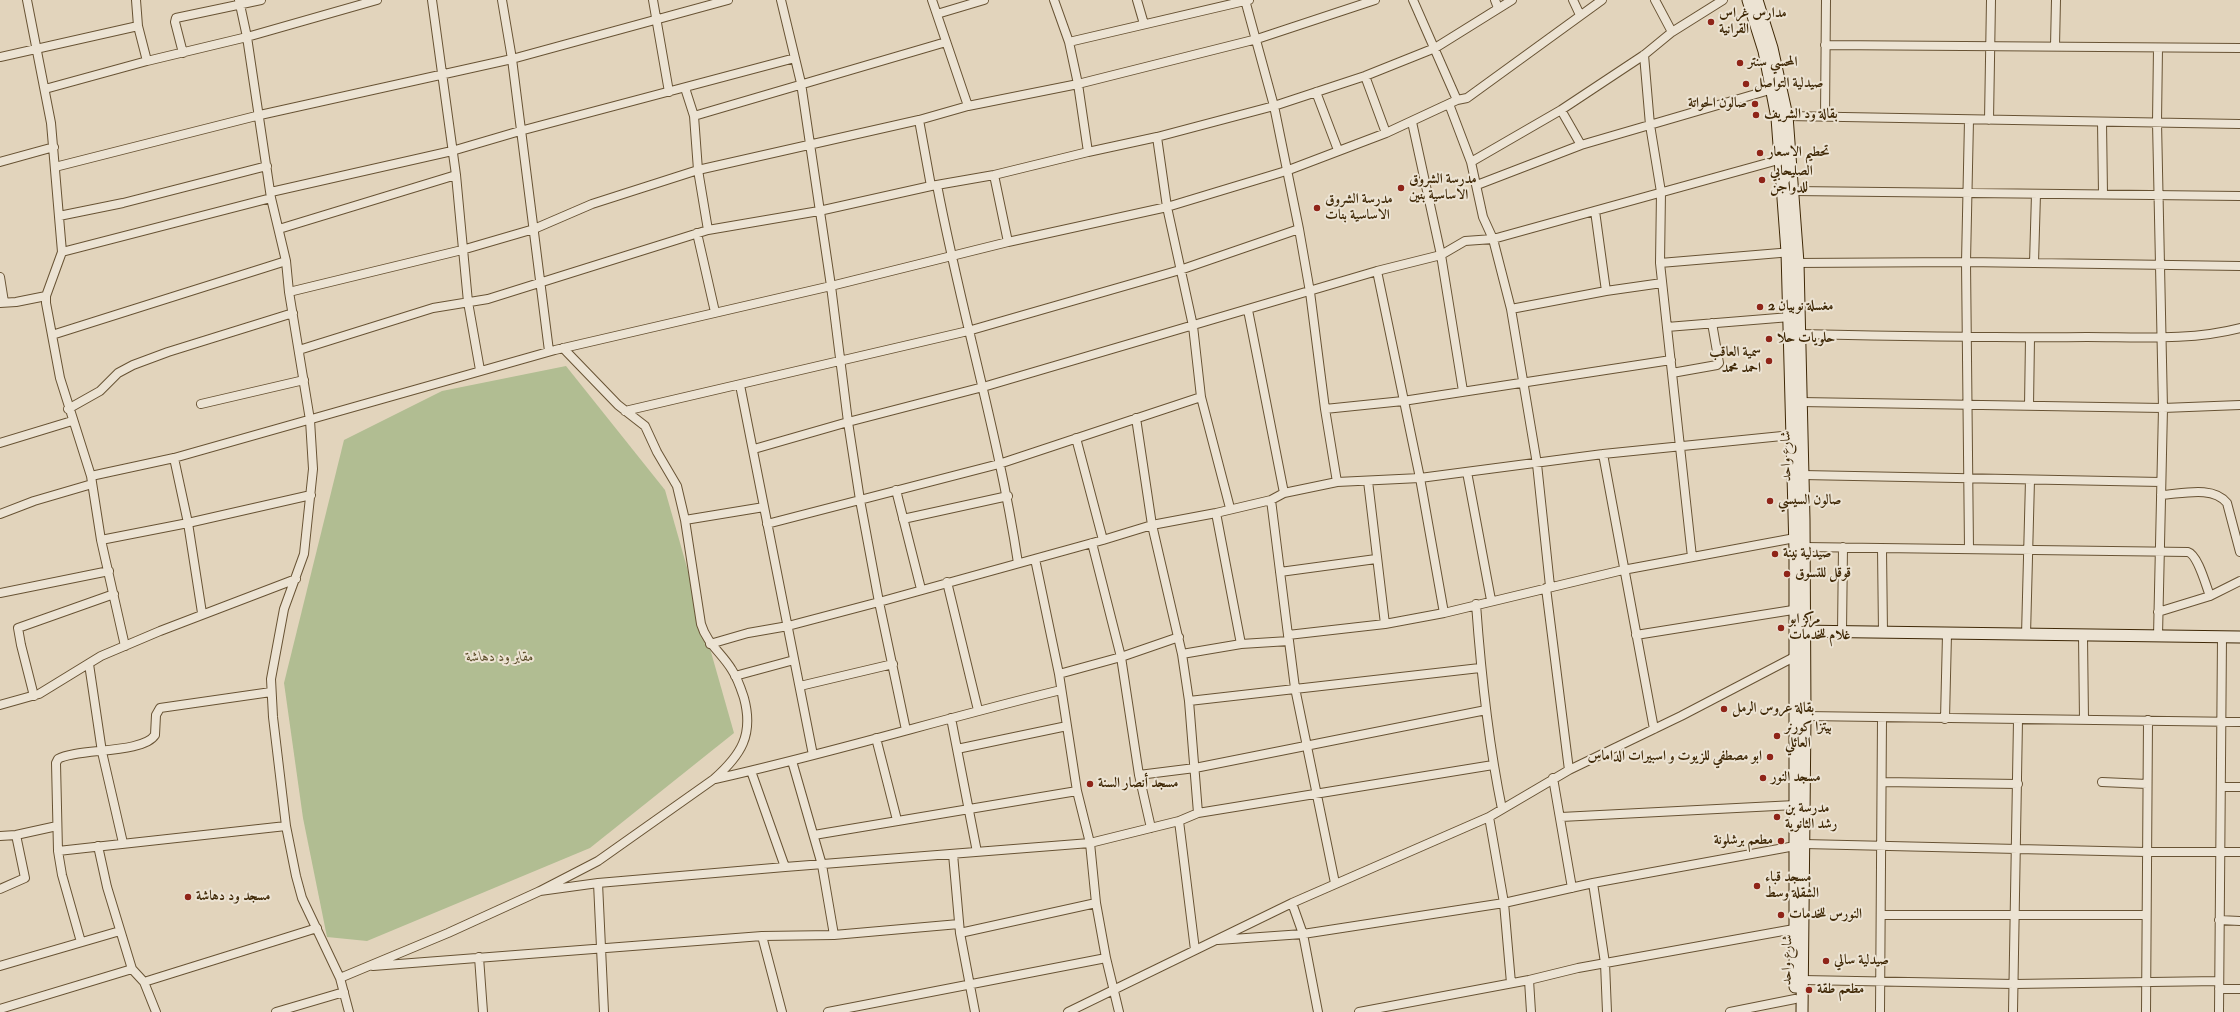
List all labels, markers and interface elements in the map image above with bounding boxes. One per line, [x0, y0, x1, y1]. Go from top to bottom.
place label: مدارس غراس القرانية [1719, 6, 1787, 38]
marker: مدارس غراس القرانية [1706, 17, 1716, 27]
place label: المحسي سنتر [1748, 55, 1797, 71]
marker: المحسي سنتر [1735, 58, 1745, 68]
place label: صيدلية التواصل [1754, 76, 1823, 92]
marker: صيدلية التواصل [1741, 79, 1751, 89]
place label: صالون الحواتة [1688, 96, 1747, 112]
marker: صالون الحواتة [1750, 99, 1760, 109]
place label: بقالة ود الشريف [1764, 107, 1838, 123]
marker: بقالة ود الشريف [1751, 110, 1761, 120]
place label: تحطيم الاسعار [1768, 145, 1829, 161]
marker: تحطيم الاسعار [1755, 148, 1765, 158]
place label: الصليحابي للدواجن [1770, 164, 1813, 196]
place label: مدرسة الشروق الاساسية بنين [1409, 172, 1477, 204]
marker: الصليحابي للدواجن [1757, 175, 1767, 185]
marker: مدرسة الشروق الاساسية بنين [1396, 183, 1406, 193]
place label: مدرسة الشروق الاساسية بنات [1325, 192, 1393, 224]
marker: مدرسة الشروق الاساسية بنات [1312, 203, 1322, 213]
place label: مغسلة نوبيان 2 [1768, 299, 1833, 315]
marker: مغسلة نوبيان 2 [1755, 302, 1765, 312]
place label: حلويات حلا [1777, 331, 1835, 347]
marker: حلويات حلا [1764, 334, 1774, 344]
place label: سمية العاقب احمد محمد [1709, 345, 1761, 378]
marker: سمية العاقب احمد محمد [1764, 356, 1774, 366]
street label: شارع واحد [1778, 430, 1796, 482]
place label: صالون السيسي [1778, 493, 1842, 509]
marker: صالون السيسي [1765, 496, 1775, 506]
place label: صيدلية نينة [1783, 546, 1831, 562]
marker: صيدلية نينة [1770, 549, 1780, 559]
place label: قوقل للتسوق [1795, 566, 1851, 582]
marker: قوقل للتسوق [1782, 569, 1792, 579]
place label: مركز ابو غلام للخدمات [1789, 612, 1850, 644]
marker: مركز ابو غلام للخدمات [1776, 623, 1786, 633]
park label: مقابر ود دهاشة [466, 650, 534, 666]
place label: بقالة عروس الرمل [1732, 701, 1814, 717]
marker: بقالة عروس الرمل [1719, 704, 1729, 714]
place label: بيتزا كورنر العائلي [1785, 720, 1832, 752]
marker: بيتزا كورنر العائلي [1772, 731, 1782, 741]
place label: ابو مصطفي للزيوت و اسبيرات الداماس [1588, 749, 1762, 765]
marker: ابو مصطفي للزيوت و اسبيرات الداماس [1765, 752, 1775, 762]
place label: مسجد النور [1771, 770, 1821, 786]
marker: مسجد النور [1758, 773, 1768, 783]
place label: مسجد أنصار السنة [1098, 776, 1178, 792]
marker: مسجد أنصار السنة [1085, 779, 1095, 789]
place label: مدرسة بن رشد الثانوية [1785, 801, 1837, 834]
marker: مدرسة بن رشد الثانوية [1772, 812, 1782, 822]
place label: مطعم برشلونة [1714, 833, 1773, 849]
marker: مطعم برشلونة [1776, 836, 1786, 846]
place label: مسجد قباء الشقلة وسط [1765, 870, 1819, 902]
marker: مسجد قباء الشقلة وسط [1752, 881, 1762, 891]
place label: مسجد ود دهاشة [196, 889, 270, 905]
marker: مسجد ود دهاشة [183, 892, 193, 902]
place label: النورس للخدمات [1789, 907, 1862, 923]
marker: النورس للخدمات [1776, 910, 1786, 920]
street label: شارع واحد [1779, 934, 1797, 986]
place label: صيدلية سالي [1834, 953, 1889, 969]
marker: صيدلية سالي [1821, 956, 1831, 966]
place label: مطعم طقة [1817, 982, 1864, 998]
marker: مطعم طقة [1804, 985, 1814, 995]

